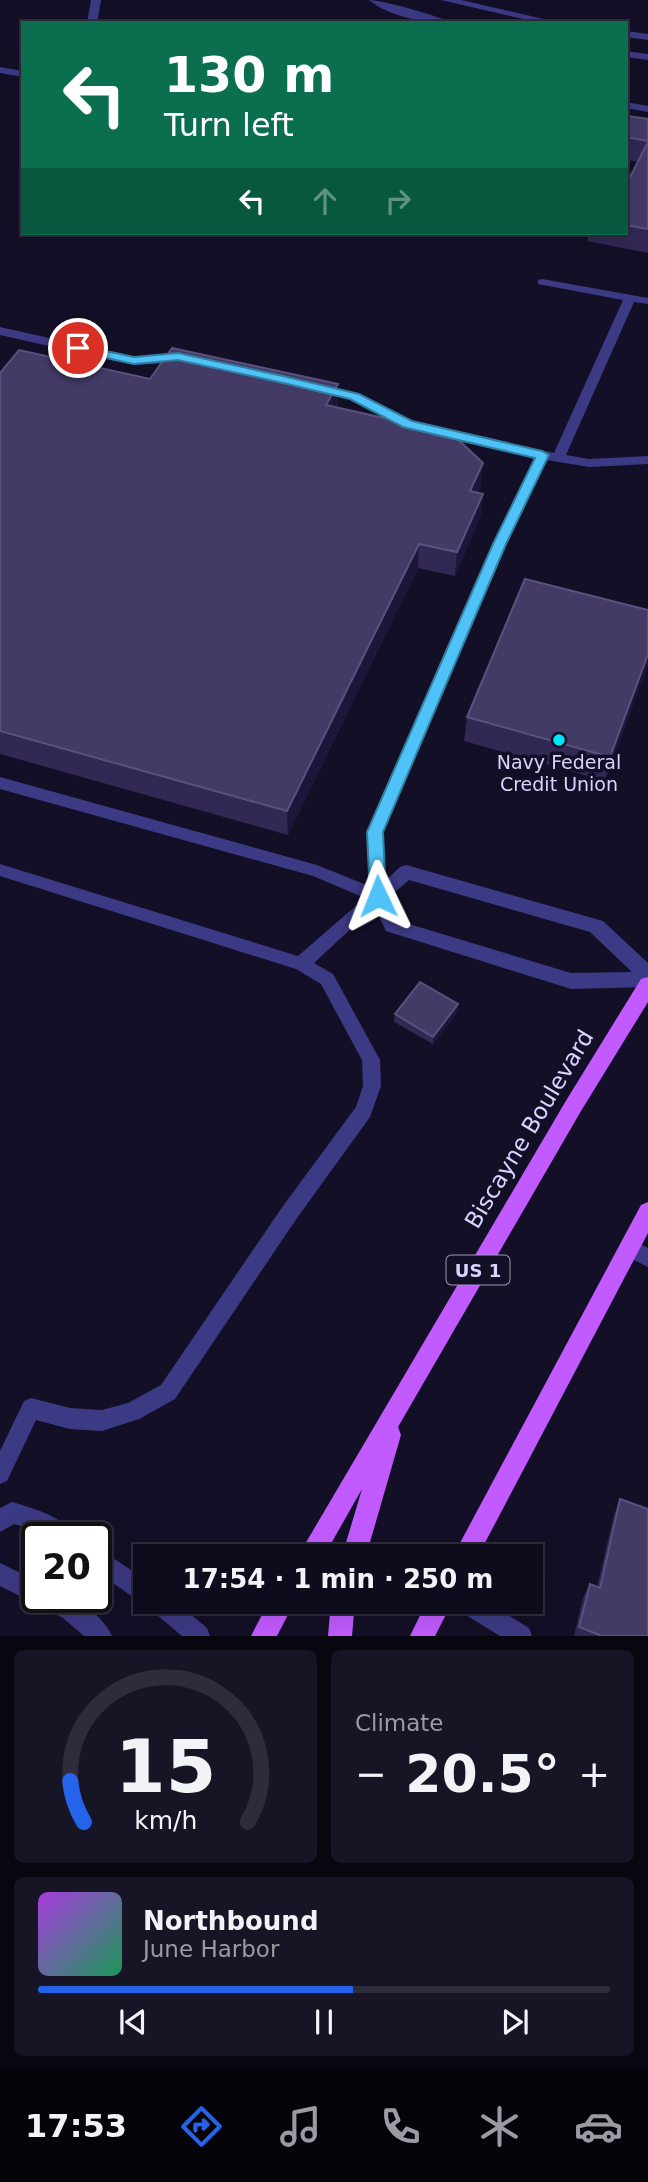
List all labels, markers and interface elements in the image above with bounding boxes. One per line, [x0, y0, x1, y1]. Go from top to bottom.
text: 130 m [164, 47, 334, 104]
icon: left [49, 49, 140, 140]
text: Turn left [164, 106, 294, 144]
icon: left [233, 182, 271, 220]
icon: ahead [306, 182, 344, 220]
icon: right [379, 182, 417, 220]
pin [48, 318, 108, 378]
icon: arrive [59, 329, 97, 367]
marker: Navy Federal Credit Union [551, 732, 567, 748]
place label: Navy Federal Credit Union [497, 751, 621, 795]
position arrow [341, 859, 415, 933]
street label: Biscayne Boulevard [459, 1025, 599, 1233]
road number: US 1 [447, 1255, 510, 1284]
speed limit sign: 20 [21, 1522, 112, 1613]
text: 17:54 · 1 min · 250 m [183, 1564, 493, 1594]
text: Climate [355, 1710, 444, 1736]
text: 15 [115, 1725, 216, 1810]
text: 20.5° [405, 1744, 560, 1804]
text: − [355, 1752, 387, 1796]
text: + [578, 1752, 610, 1796]
text: km/h [134, 1806, 197, 1835]
text: Northbound [143, 1906, 319, 1936]
text: June Harbor [143, 1936, 279, 1962]
icon: previous [114, 2003, 152, 2041]
icon: pause [305, 2003, 343, 2041]
icon: next [496, 2003, 534, 2041]
icon: directions [177, 2102, 226, 2151]
icon: music [276, 2102, 325, 2151]
icon: phone [376, 2102, 425, 2151]
icon: climate [475, 2102, 524, 2151]
icon: car [574, 2102, 623, 2151]
text: 17:53 [25, 2107, 127, 2145]

